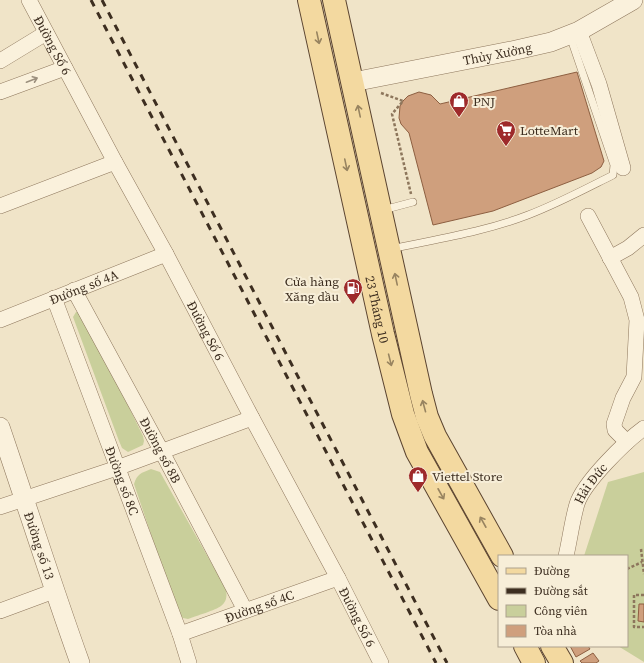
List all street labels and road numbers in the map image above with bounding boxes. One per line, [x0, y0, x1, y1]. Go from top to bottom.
street label: Đường Số 6 [30, 12, 76, 78]
street label: Thủy Xưởng [461, 38, 534, 69]
street label: Đường số 4A [47, 265, 121, 308]
street label: 23 Tháng 10 [362, 274, 393, 345]
street label: Đường Số 6 [184, 298, 229, 363]
street label: Đường số 8B [136, 414, 185, 486]
street label: Đường số 8C [102, 444, 143, 517]
street label: Hải Đức [570, 459, 611, 507]
street label: Đường số 13 [21, 509, 59, 582]
street label: Đường Số 6 [335, 584, 380, 650]
street label: Đường số 4C [222, 586, 296, 626]

